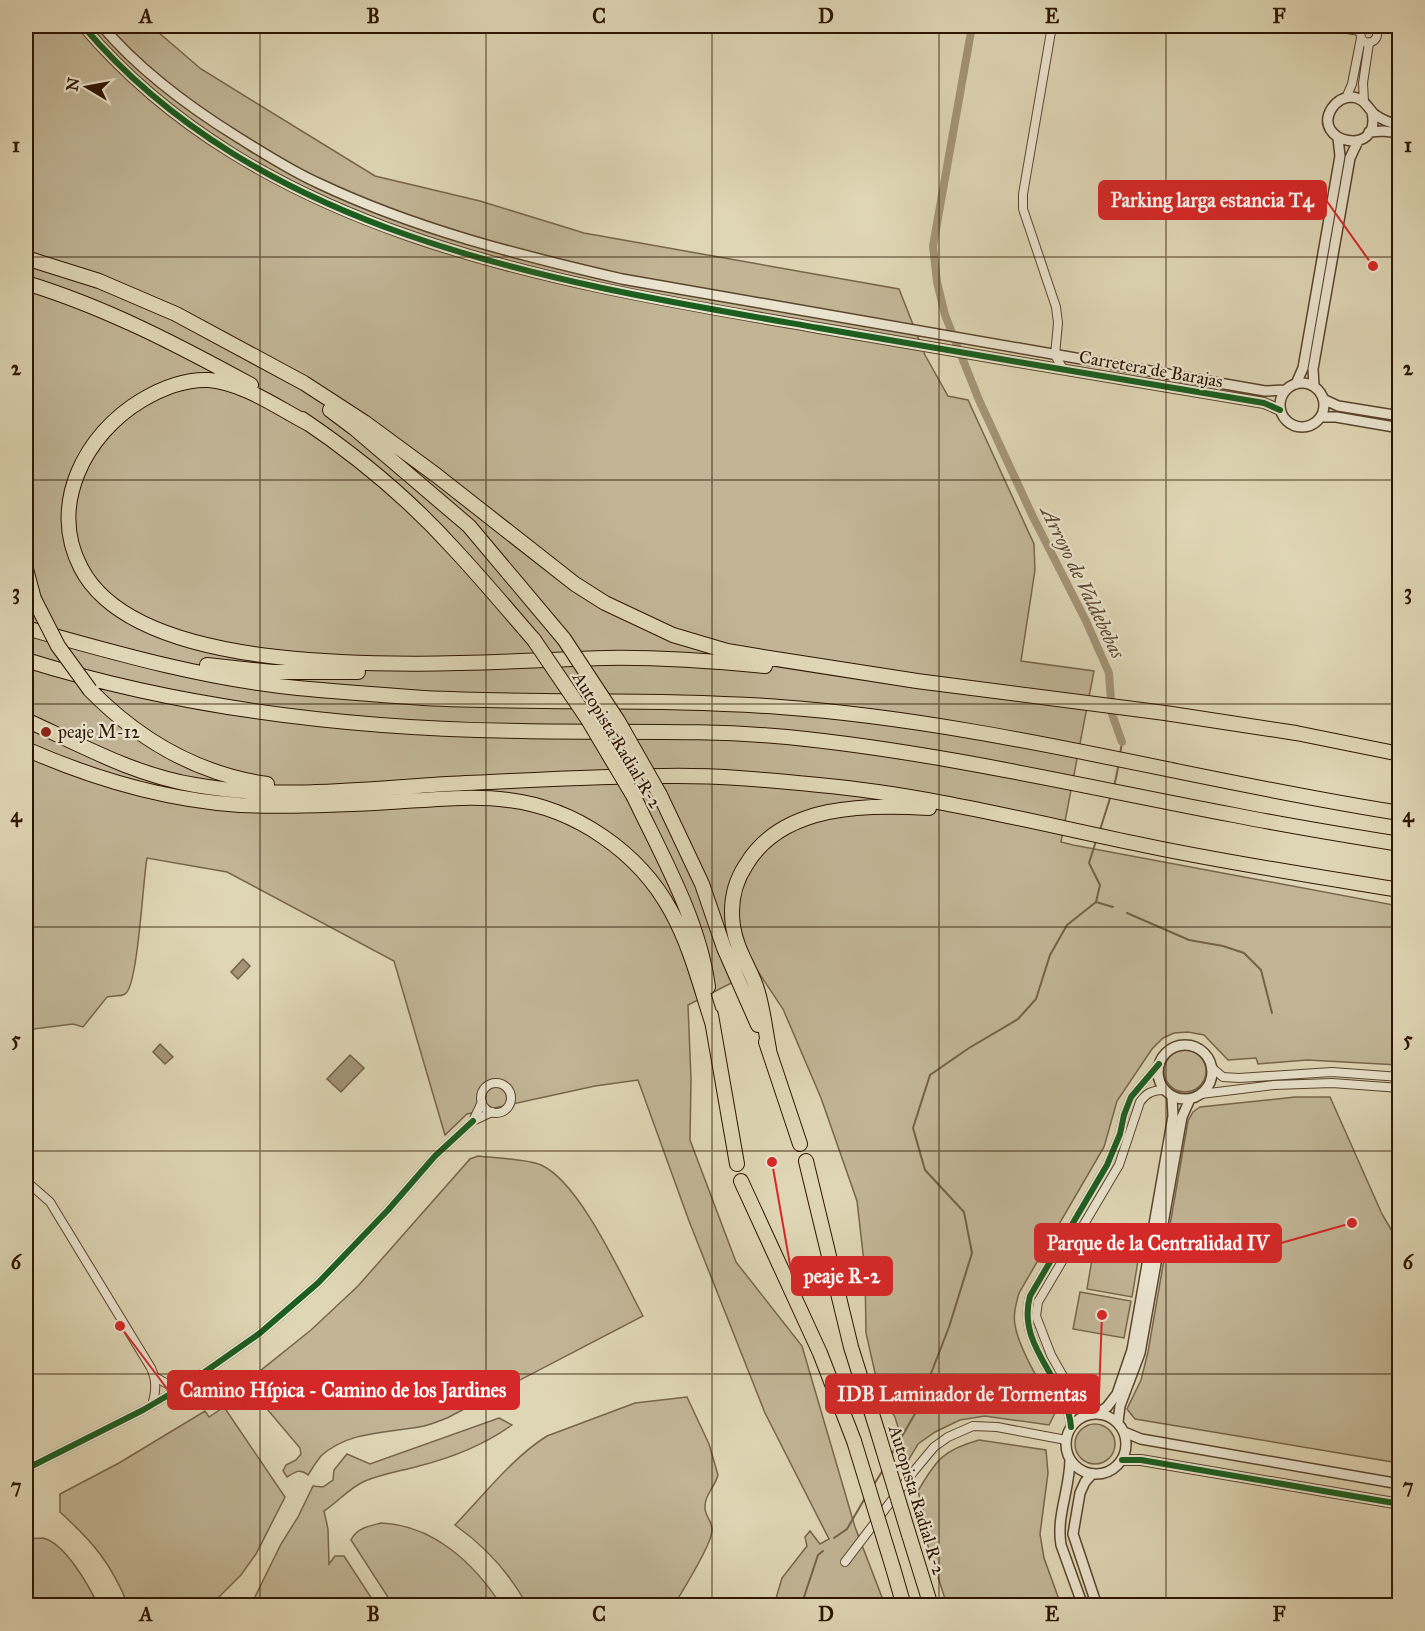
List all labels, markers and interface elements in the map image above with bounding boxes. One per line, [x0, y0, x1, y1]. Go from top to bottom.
text: A [137, 4, 153, 28]
text: B [366, 4, 380, 28]
text: C [592, 4, 606, 28]
text: D [818, 4, 834, 28]
text: E [1045, 4, 1060, 28]
text: F [1272, 4, 1286, 28]
north arrow [57, 57, 117, 117]
text: N [62, 76, 83, 93]
text: 1 [12, 133, 20, 157]
text: 1 [1404, 133, 1412, 157]
callout: Parking larga estancia T4 [1099, 181, 1326, 219]
text: Parking larga estancia T4 [1110, 188, 1314, 213]
street label: Carretera de Barajas [1077, 346, 1225, 392]
text: 2 [11, 356, 22, 380]
text: 2 [1403, 356, 1414, 380]
water label: Arroyo de Valdebebas [1035, 500, 1131, 663]
text: 3 [12, 580, 20, 605]
text: 3 [1404, 580, 1412, 605]
street label: Autopista Radial R-2 [567, 667, 666, 812]
place label: peaje M-12 [57, 721, 140, 743]
marker: peaje M-12 [39, 725, 53, 739]
text: 4 [10, 803, 22, 828]
text: 4 [1402, 803, 1414, 828]
text: 5 [11, 1027, 21, 1051]
text: 5 [1403, 1027, 1413, 1051]
callout: Parque de la Centralidad IV [1035, 1224, 1281, 1262]
text: Parque de la Centralidad IV [1047, 1231, 1270, 1256]
text: 6 [11, 1250, 23, 1274]
text: 6 [1403, 1250, 1415, 1274]
callout: peaje R-2 [792, 1257, 892, 1295]
text: peaje R-2 [803, 1264, 881, 1289]
callout: Camino Hípica - Camino de los Jardines [168, 1371, 519, 1409]
callout: IDB Laminador de Tormentas [826, 1375, 1099, 1413]
text: Camino Hípica - Camino de los Jardines [180, 1378, 507, 1404]
text: IDB Laminador de Tormentas [837, 1382, 1087, 1406]
street label: Autopista Radial R-2 [884, 1422, 950, 1577]
text: 7 [11, 1474, 22, 1498]
text: 7 [1403, 1474, 1414, 1498]
text: A [137, 1602, 153, 1626]
text: B [366, 1602, 380, 1626]
text: C [592, 1602, 606, 1626]
text: D [818, 1602, 834, 1626]
text: E [1045, 1602, 1060, 1626]
text: F [1272, 1602, 1286, 1626]

